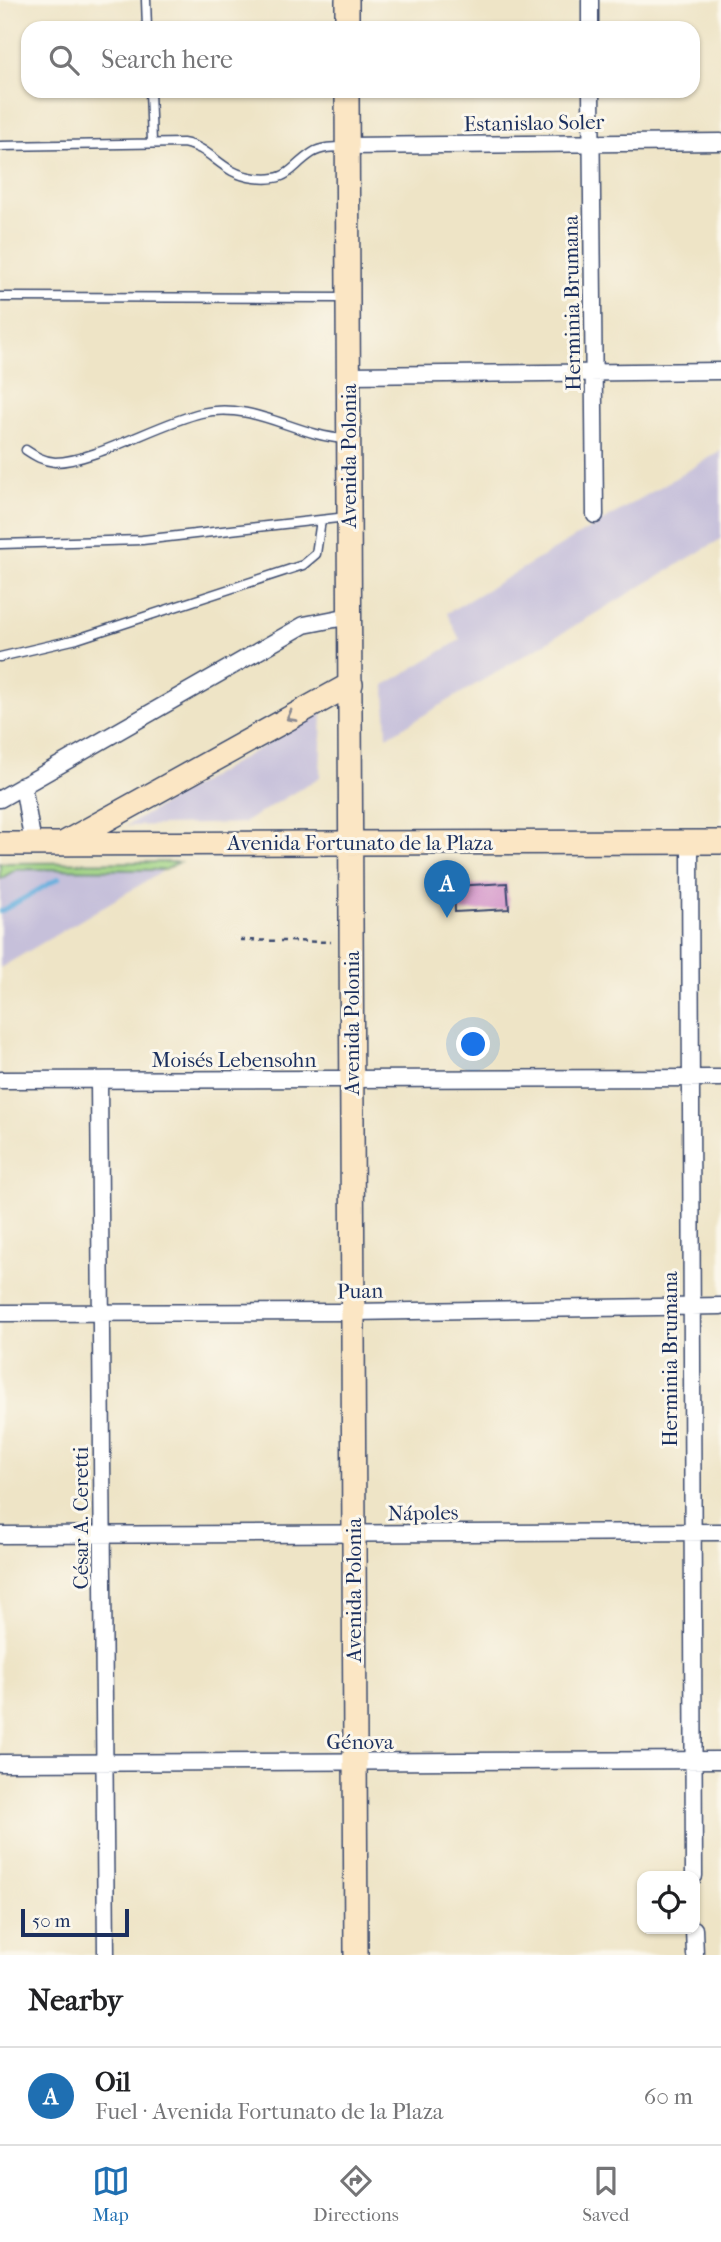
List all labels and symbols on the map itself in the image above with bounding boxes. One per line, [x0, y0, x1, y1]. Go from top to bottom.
street label: Estanislao Soler [463, 110, 605, 136]
street label: Herminia Brumana [558, 215, 586, 391]
street label: Avenida Polonia [337, 383, 361, 529]
one-way arrow [286, 709, 299, 722]
street label: Avenida Fortunato de la Plaza [226, 831, 493, 855]
pin: A [424, 860, 470, 918]
street label: Avenida Polonia [340, 950, 364, 1096]
your location [456, 1027, 490, 1061]
street label: Moisés Lebensohn [152, 1048, 317, 1072]
street label: Herminia Brumana [658, 1271, 682, 1447]
street label: Puan [337, 1279, 383, 1303]
street label: César A. Ceretti [69, 1447, 93, 1589]
street label: Nápoles [387, 1500, 459, 1526]
street label: Avenida Polonia [342, 1517, 366, 1663]
street label: Génova [326, 1730, 394, 1754]
scale bar [21, 1906, 130, 1938]

